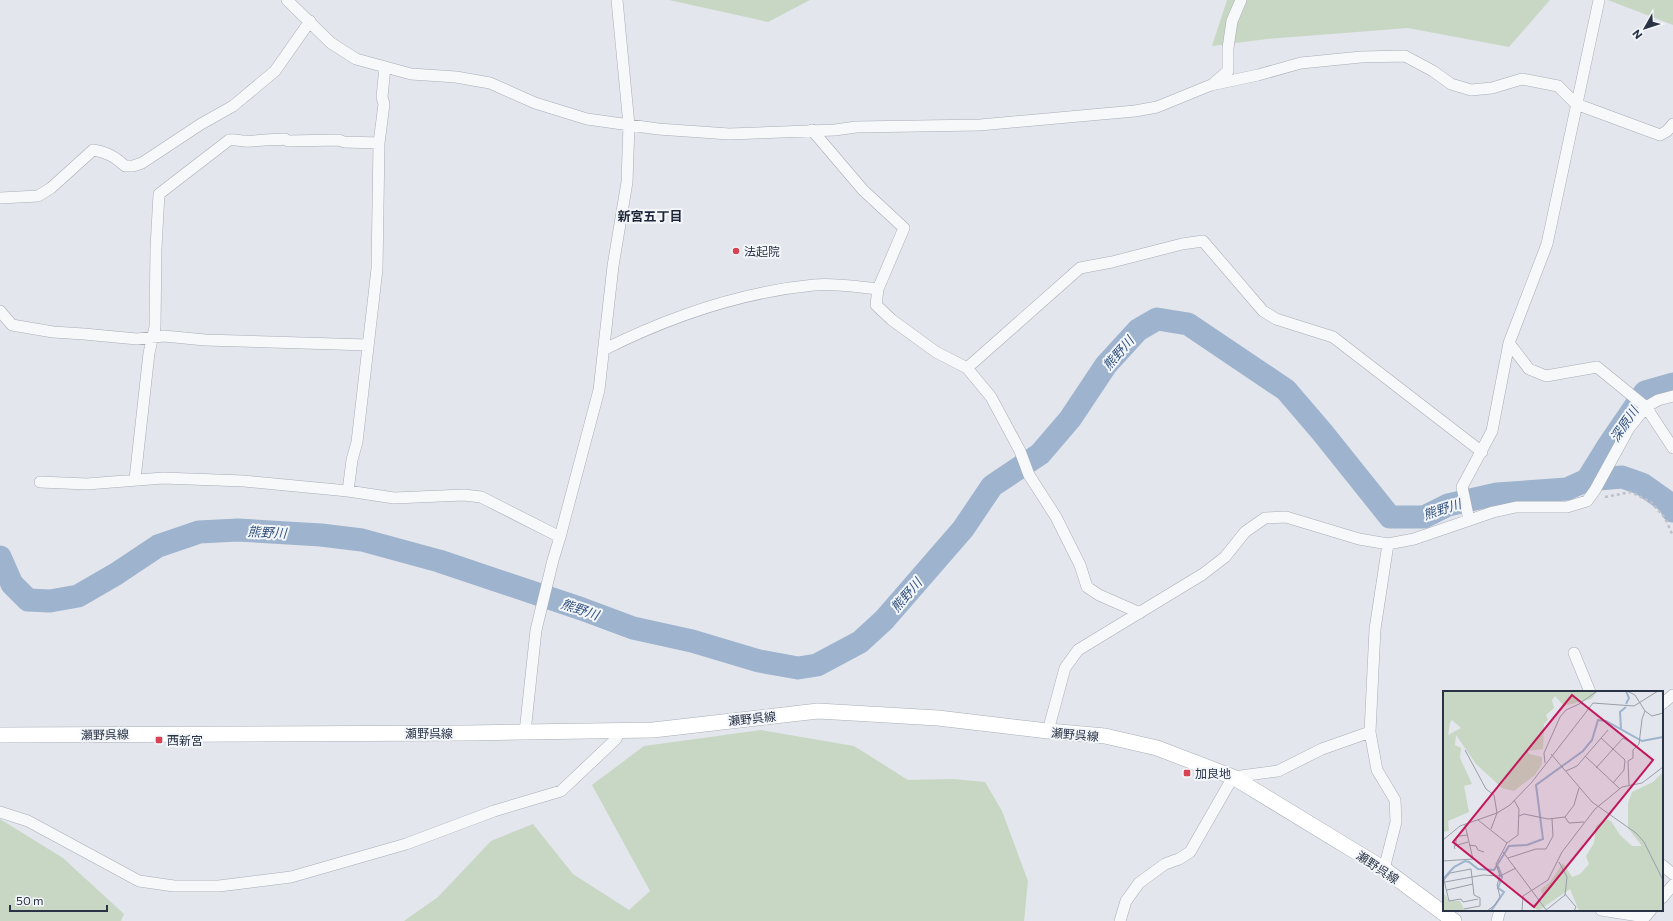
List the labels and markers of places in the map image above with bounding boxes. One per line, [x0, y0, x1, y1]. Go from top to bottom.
place label: 法起院 [744, 244, 780, 258]
marker: 法起院 [731, 246, 741, 256]
place label: 西新宮 [167, 733, 203, 747]
marker: 西新宮 [154, 735, 164, 745]
place label: 加良地 [1195, 766, 1231, 780]
marker: 加良地 [1182, 768, 1192, 778]

